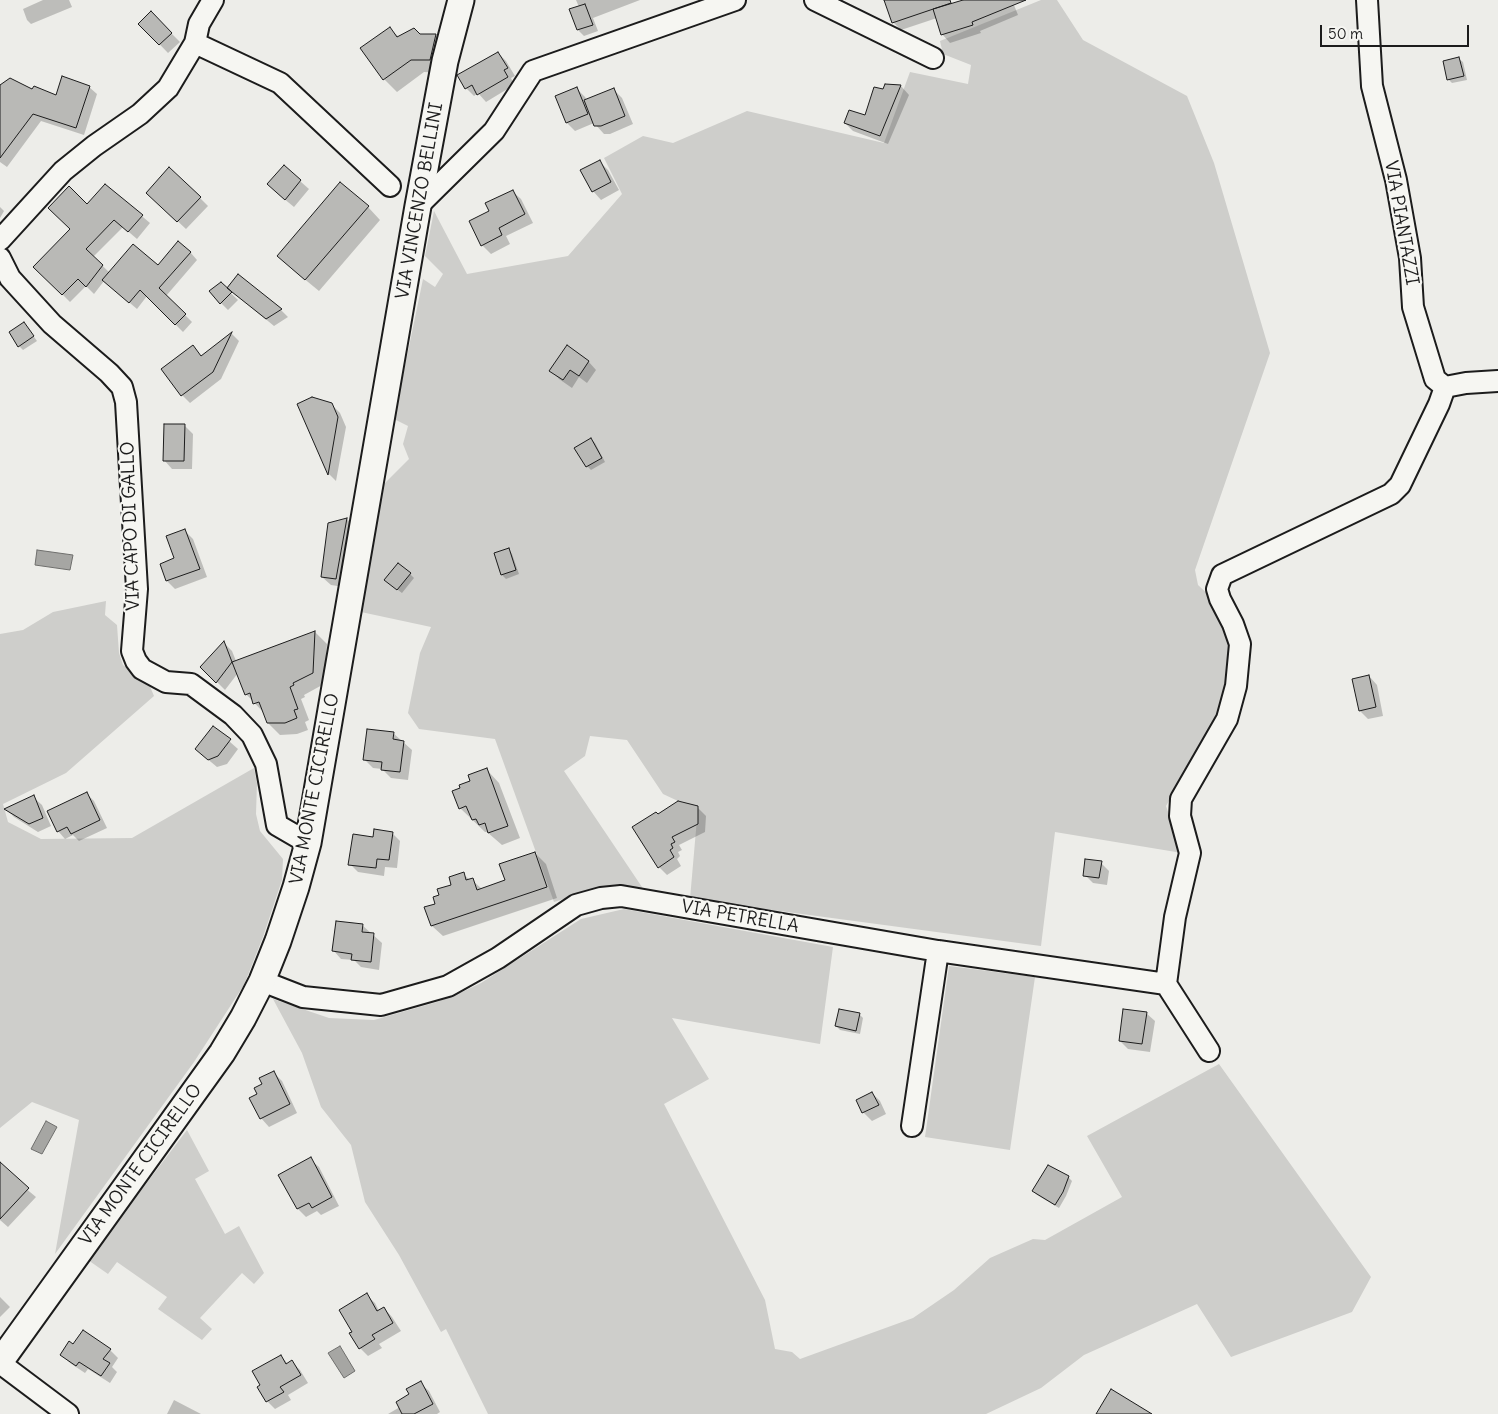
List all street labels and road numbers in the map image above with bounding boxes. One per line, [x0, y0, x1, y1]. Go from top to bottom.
street label: VIA VINCENZO BELLINI [392, 101, 448, 301]
street label: VIA PIANTAZZI [1379, 159, 1423, 287]
street label: VIA CAPO DI GALLO [117, 441, 145, 611]
street label: VIA MONTE CICIRELLO [286, 692, 344, 886]
street label: VIA PETRELLA [680, 896, 800, 938]
street label: VIA MONTE CICIRELLO [75, 1080, 207, 1250]

